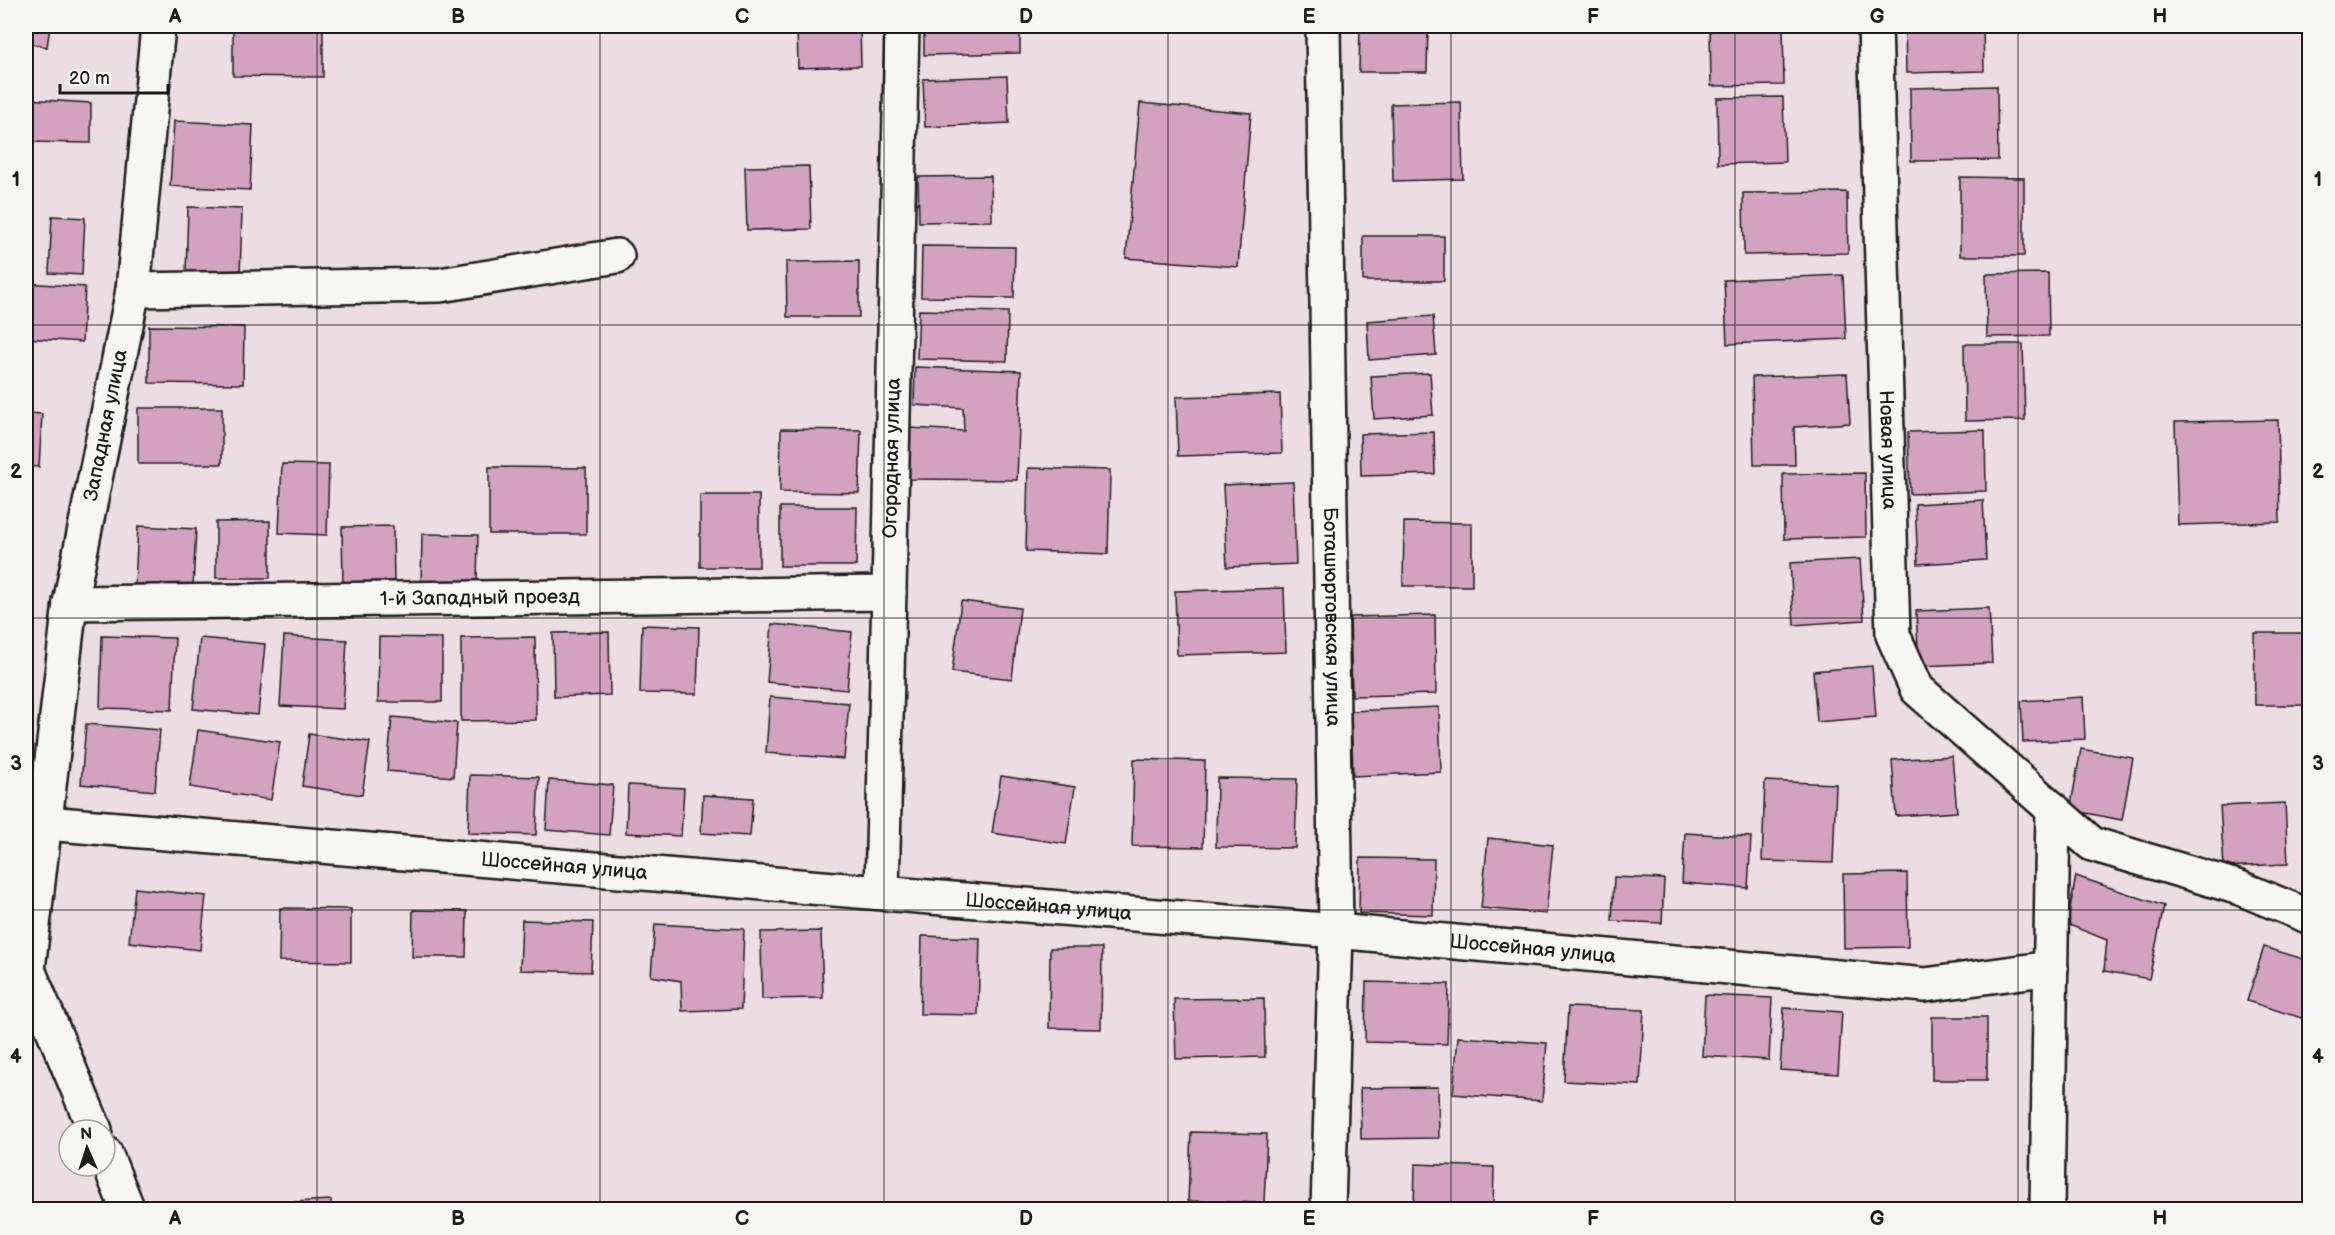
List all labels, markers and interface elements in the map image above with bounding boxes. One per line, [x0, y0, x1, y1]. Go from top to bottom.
text: A [168, 5, 182, 29]
text: B [451, 5, 465, 29]
text: C [735, 5, 749, 29]
text: D [1019, 5, 1033, 29]
text: E [1303, 5, 1316, 29]
text: F [1587, 5, 1599, 29]
text: G [1870, 5, 1885, 29]
text: H [2153, 5, 2167, 29]
scale bar [60, 57, 168, 95]
text: 20 m [69, 68, 110, 89]
text: 1 [12, 168, 20, 192]
text: 1 [2314, 168, 2322, 192]
street label: Западная улица [79, 347, 133, 503]
street label: Огородная улица [878, 377, 906, 539]
street label: Новая улица [1874, 390, 1901, 510]
text: 2 [10, 460, 22, 484]
text: 2 [2312, 460, 2324, 484]
street label: Боташюртовская улица [1318, 507, 1345, 727]
street label: 1-й Западный проезд [380, 585, 580, 611]
text: 3 [10, 752, 22, 776]
text: 3 [2312, 752, 2324, 776]
street label: Шоссейная улица [480, 847, 649, 885]
street label: Шоссейная улица [964, 888, 1133, 926]
street label: Шоссейная улица [1448, 929, 1617, 969]
text: 4 [10, 1045, 22, 1069]
text: 4 [2312, 1045, 2324, 1069]
north arrow [57, 1118, 117, 1178]
text: N [80, 1125, 93, 1144]
text: A [168, 1207, 182, 1231]
text: B [451, 1207, 465, 1231]
text: C [735, 1207, 749, 1231]
text: D [1019, 1207, 1033, 1231]
text: E [1303, 1207, 1316, 1231]
text: F [1587, 1207, 1599, 1231]
text: G [1870, 1207, 1885, 1231]
text: H [2153, 1207, 2167, 1231]

